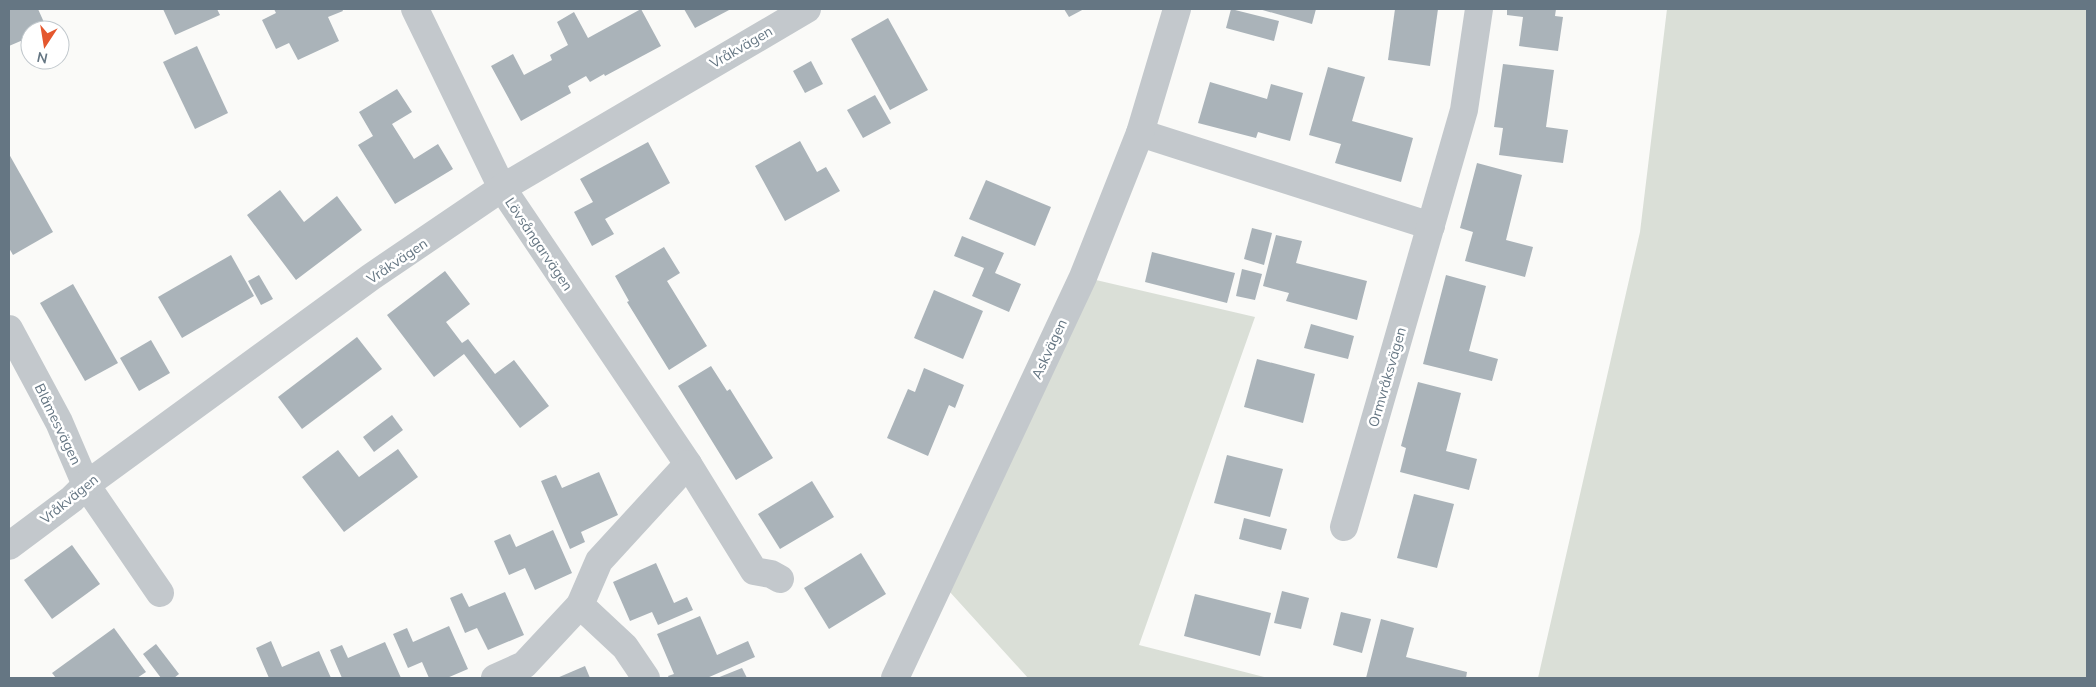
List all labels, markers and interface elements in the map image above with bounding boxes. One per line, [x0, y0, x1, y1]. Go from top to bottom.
north arrow [20, 20, 70, 70]
street label: Vråkvägen [706, 22, 776, 72]
text: N [35, 48, 49, 68]
street label: Lövsångarvägen [501, 194, 577, 294]
street label: Vråkvägen [363, 234, 431, 288]
street label: Askvägen [1027, 316, 1071, 382]
street label: Ormvråksvägen [1364, 325, 1410, 429]
street label: Blåmesvägen [31, 380, 85, 468]
street label: Vråkvägen [36, 470, 102, 528]

